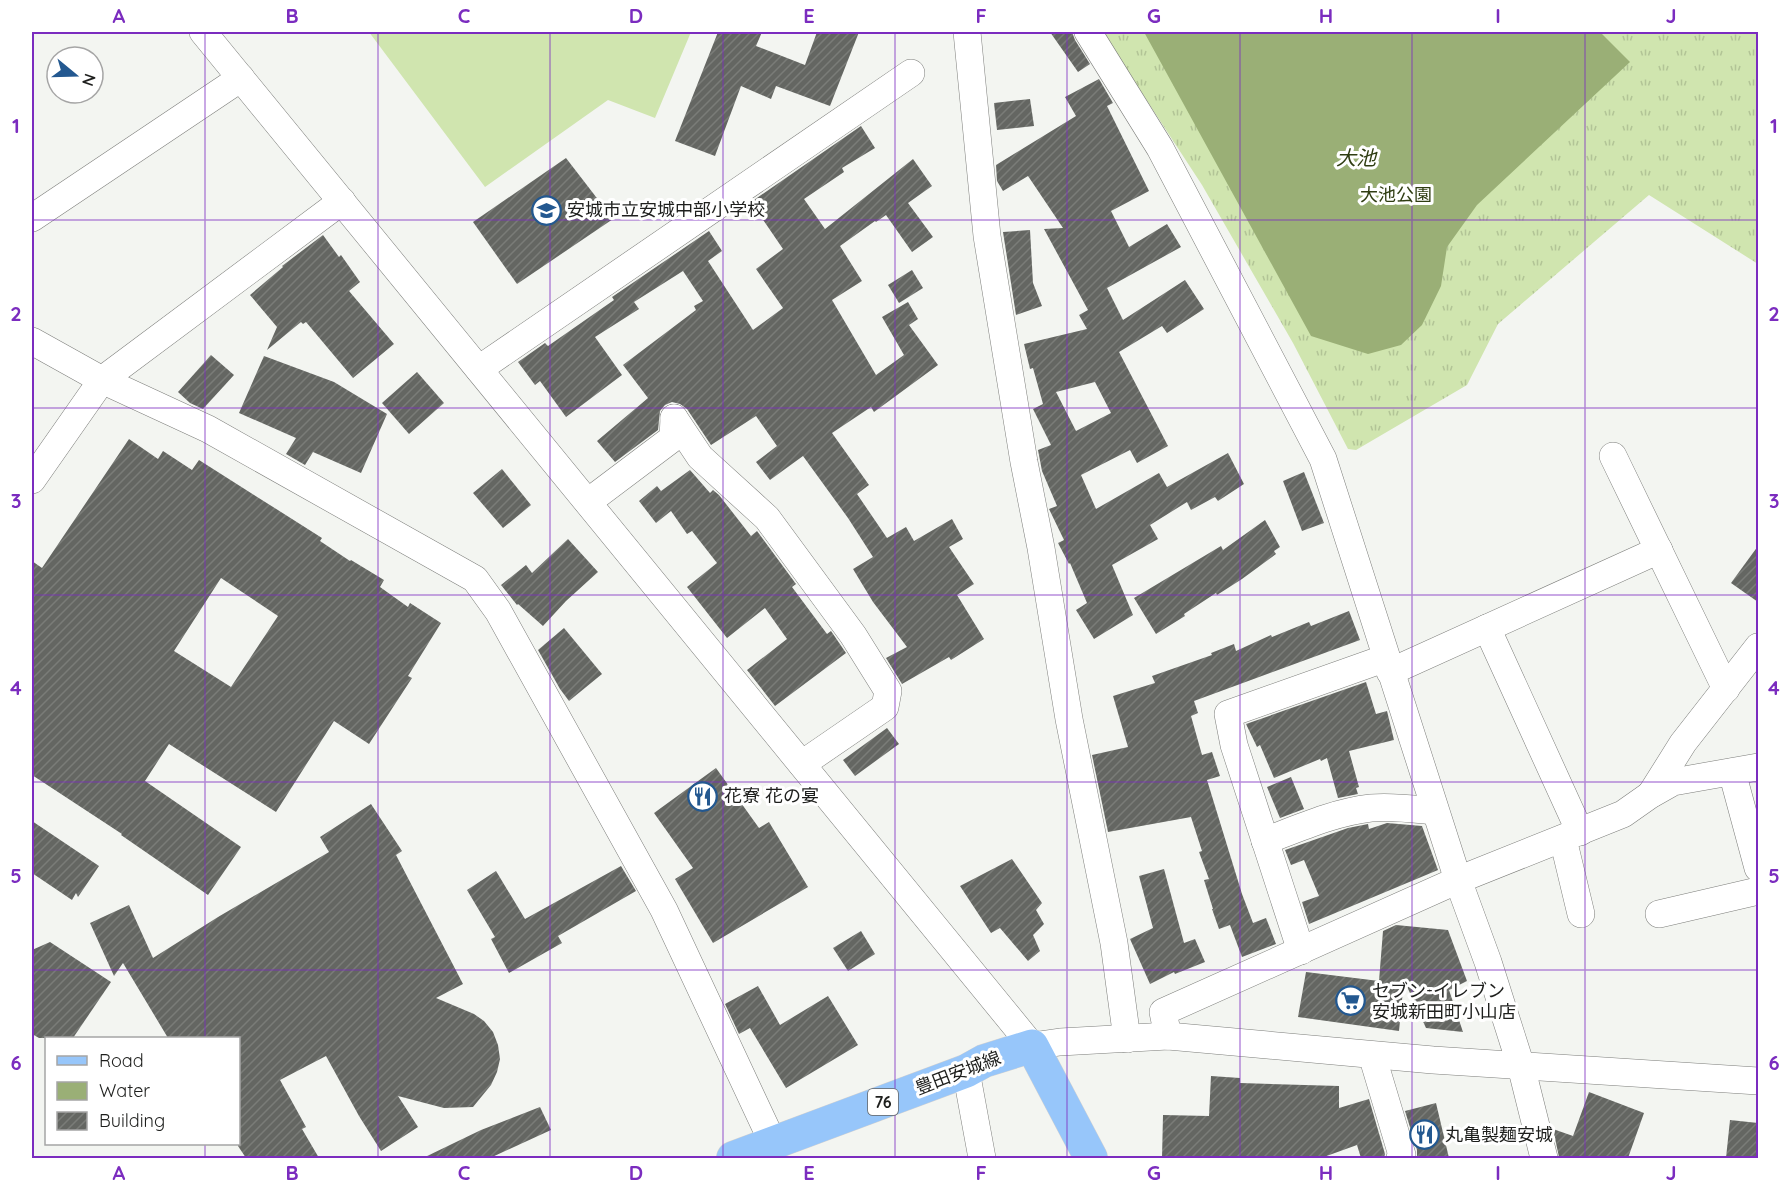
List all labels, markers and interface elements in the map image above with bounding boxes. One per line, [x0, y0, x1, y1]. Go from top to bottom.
text: A [113, 3, 126, 28]
text: B [285, 3, 299, 28]
text: C [458, 3, 471, 28]
text: D [629, 3, 643, 28]
text: E [803, 3, 815, 28]
text: F [975, 3, 987, 28]
text: G [1147, 3, 1161, 28]
text: H [1319, 3, 1333, 28]
text: I [1495, 3, 1501, 28]
text: J [1665, 3, 1677, 28]
north arrow [45, 45, 105, 105]
text: N [78, 71, 101, 89]
text: 1 [12, 113, 20, 138]
text: 1 [1770, 113, 1778, 138]
water label: 大池 [1336, 145, 1378, 170]
park label: 大池公園 [1360, 183, 1432, 206]
school or university icon: 安城市立安城中部小学校 [530, 194, 562, 226]
place label: 安城市立安城中部小学校 [567, 198, 765, 221]
text: 2 [10, 301, 22, 326]
text: 2 [1768, 301, 1780, 326]
text: 3 [11, 488, 21, 513]
text: 3 [1769, 488, 1779, 513]
text: 4 [10, 675, 22, 700]
text: 4 [1768, 675, 1780, 700]
restaurant icon: 花寮 花の宴 [687, 780, 719, 812]
place label: 花寮 花の宴 [724, 784, 819, 807]
text: 5 [10, 863, 22, 888]
text: 5 [1768, 863, 1780, 888]
place label: セブン-イレブン 安城新田町小山店 [1372, 979, 1516, 1023]
supermarket icon: セブン-イレブン 安城新田町小山店 [1335, 985, 1367, 1017]
legend [45, 1037, 240, 1145]
street label: 豊田安城線 [912, 1046, 1004, 1099]
text: Road [99, 1049, 144, 1072]
text: 6 [10, 1050, 22, 1075]
text: 6 [1768, 1050, 1780, 1075]
text: Water [99, 1079, 150, 1102]
road number: 76 [868, 1089, 898, 1115]
text: Building [99, 1109, 165, 1132]
restaurant icon: 丸亀製麺安城 [1408, 1119, 1440, 1151]
place label: 丸亀製麺安城 [1445, 1123, 1553, 1146]
text: A [113, 1160, 126, 1185]
text: B [285, 1160, 299, 1185]
text: C [458, 1160, 471, 1185]
text: D [629, 1160, 643, 1185]
text: E [803, 1160, 815, 1185]
text: F [975, 1160, 987, 1185]
text: G [1147, 1160, 1161, 1185]
text: H [1319, 1160, 1333, 1185]
text: I [1495, 1160, 1501, 1185]
text: J [1665, 1160, 1677, 1185]

